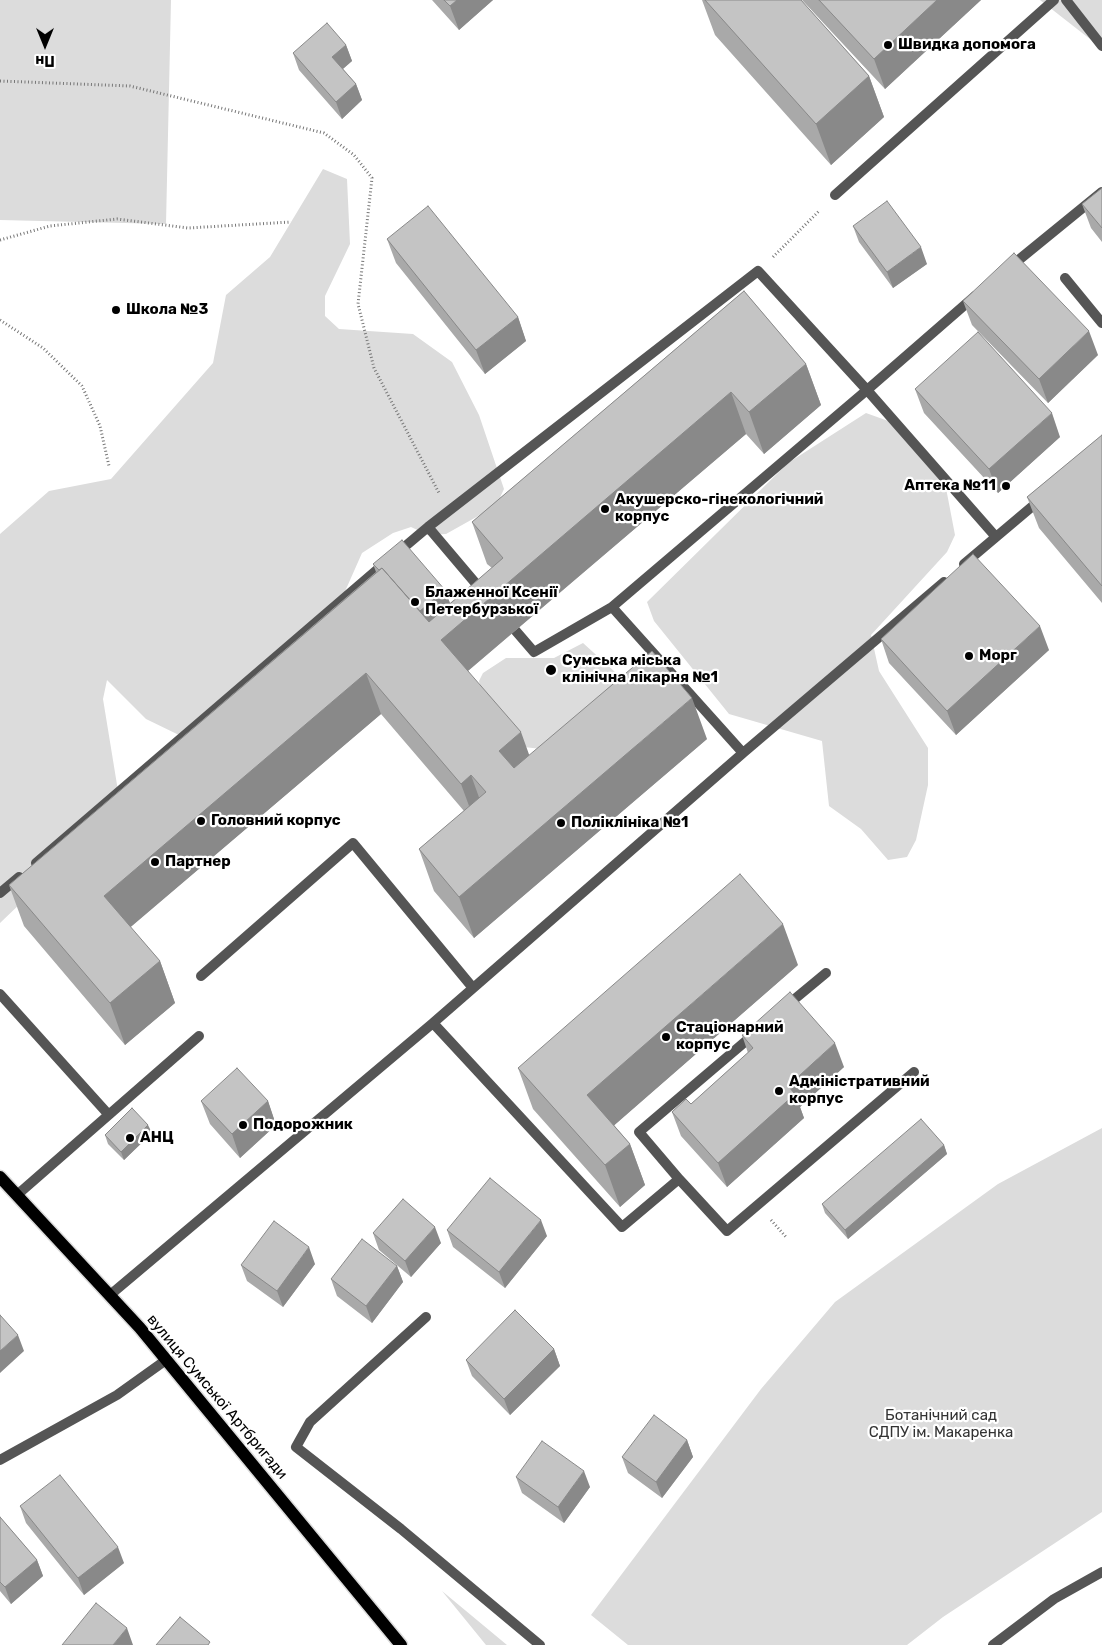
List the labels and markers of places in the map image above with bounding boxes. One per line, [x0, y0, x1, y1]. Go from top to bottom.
place label: Швидка допомога [898, 36, 1036, 54]
marker: Швидка допомога [882, 39, 894, 51]
place label: Школа №3 [126, 301, 208, 319]
marker: Школа №3 [110, 304, 122, 316]
place label: Аптека №11 [904, 477, 996, 495]
marker: Аптека №11 [1000, 480, 1012, 492]
place label: Акушерско-гінекологічний корпус [615, 491, 823, 526]
marker: Акушерско-гінекологічний корпус [599, 503, 611, 515]
place label: Блаженної Ксенії Петербурзької [425, 584, 557, 619]
marker: Блаженної Ксенії Петербурзької [409, 596, 421, 608]
place label: Морг [979, 647, 1017, 665]
marker: Морг [963, 650, 975, 662]
place label: Сумська міська клінічна лікарня №1 [562, 652, 718, 687]
marker: Сумська міська клінічна лікарня №1 [544, 663, 558, 677]
place label: Головний корпус [211, 812, 341, 830]
place label: Поліклініка №1 [571, 814, 688, 832]
marker: Головний корпус [195, 815, 207, 827]
marker: Поліклініка №1 [555, 817, 567, 829]
place label: Партнер [165, 853, 231, 871]
marker: Партнер [149, 856, 161, 868]
place label: Стаціонарний корпус [676, 1019, 783, 1054]
marker: Стаціонарний корпус [660, 1031, 672, 1043]
place label: Адміністративний корпус [789, 1073, 930, 1108]
marker: Адміністративний корпус [773, 1085, 785, 1097]
place label: Подорожник [253, 1116, 353, 1134]
marker: Подорожник [237, 1119, 249, 1131]
place label: АНЦ [140, 1129, 174, 1147]
marker: АНЦ [124, 1132, 136, 1144]

